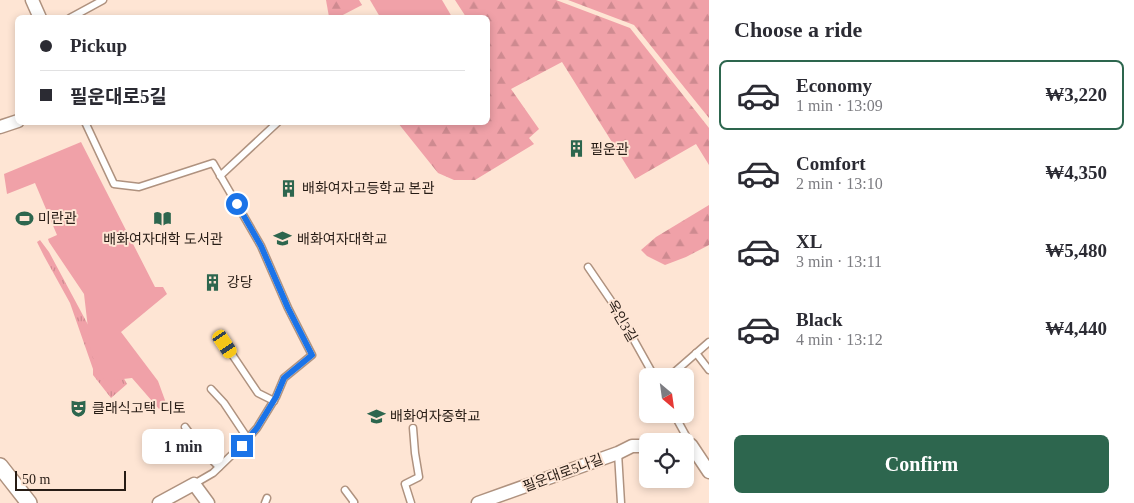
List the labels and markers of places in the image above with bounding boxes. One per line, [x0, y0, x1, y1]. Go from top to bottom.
building icon: 필운관 [566, 139, 586, 159]
place label: 필운관 [590, 142, 629, 157]
building icon: 배화여자고등학교 본관 [278, 178, 298, 198]
place label: 배화여자고등학교 본관 [302, 180, 434, 196]
sports icon: 미란관 [14, 208, 34, 228]
library icon: 배화여자대학 도서관 [153, 209, 173, 229]
place label: 미란관 [38, 211, 77, 226]
school or university icon: 배화여자대학교 [273, 229, 293, 249]
place label: 배화여자대학 도서관 [103, 231, 223, 247]
place label: 배화여자대학교 [297, 231, 387, 247]
building icon: 강당 [203, 272, 223, 292]
place label: 강당 [227, 275, 253, 290]
theatre icon: 클래식고택 디토 [68, 398, 88, 418]
place label: 클래식고택 디토 [92, 401, 186, 416]
school or university icon: 배화여자중학교 [366, 406, 386, 426]
place label: 배화여자중학교 [390, 408, 480, 424]

